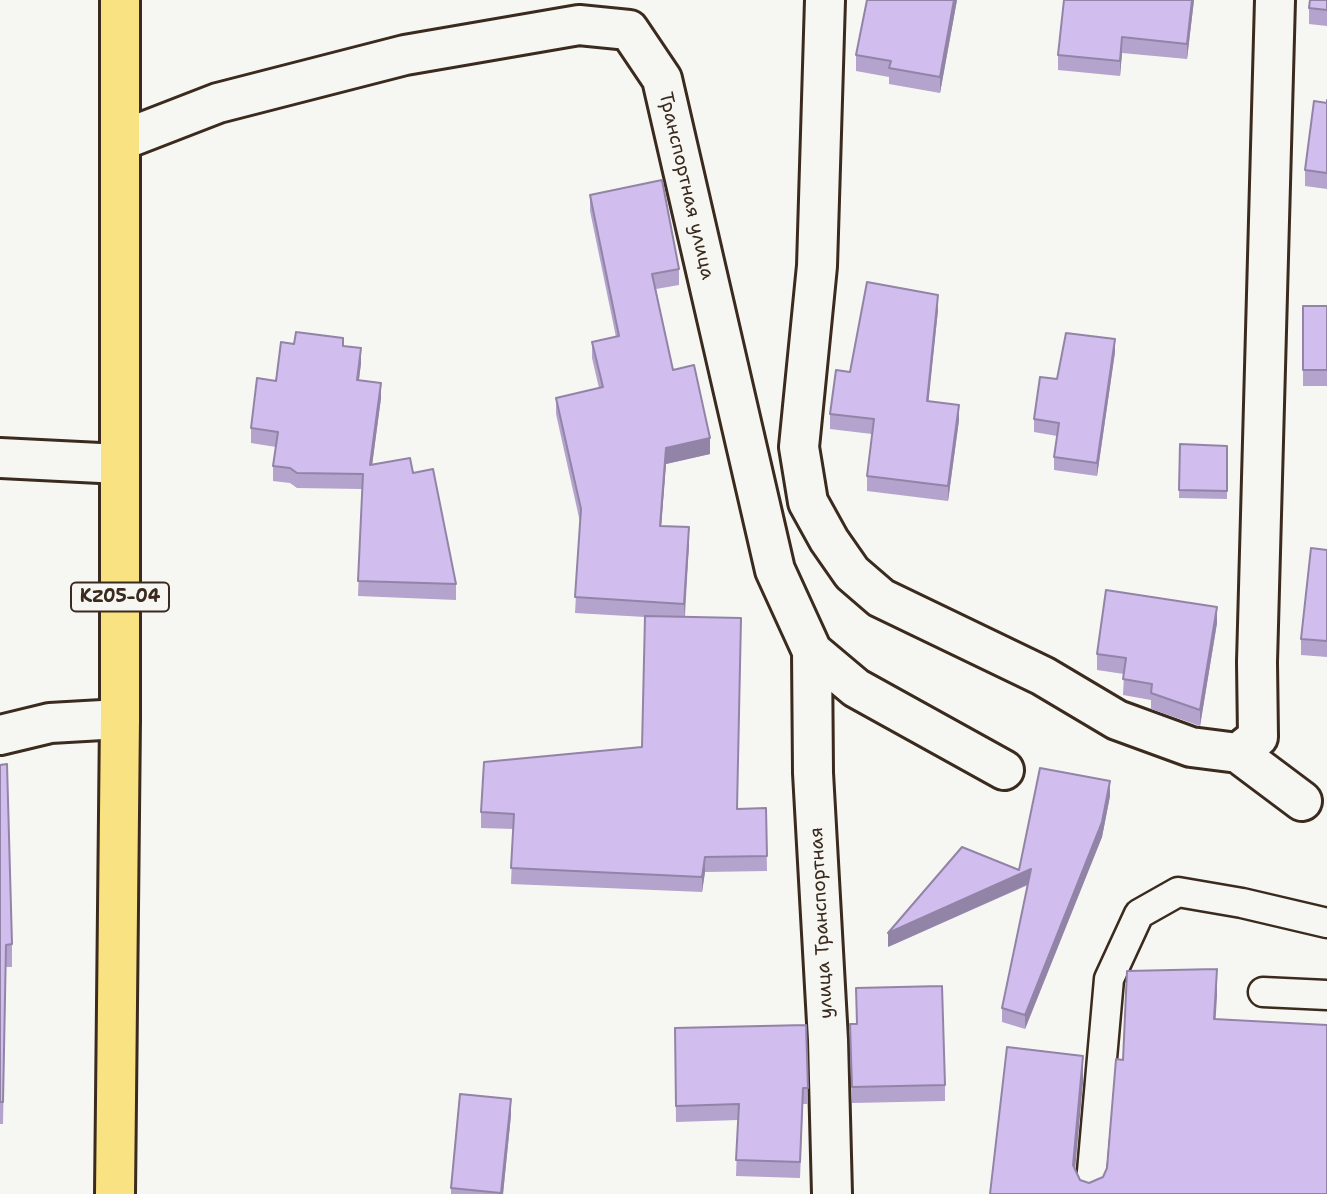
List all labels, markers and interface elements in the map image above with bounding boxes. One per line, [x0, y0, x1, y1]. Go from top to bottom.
street label: Транспортная улица [653, 90, 719, 282]
road number: KZ05-04 [71, 582, 169, 612]
street label: улица Транспортная [806, 827, 838, 1019]

